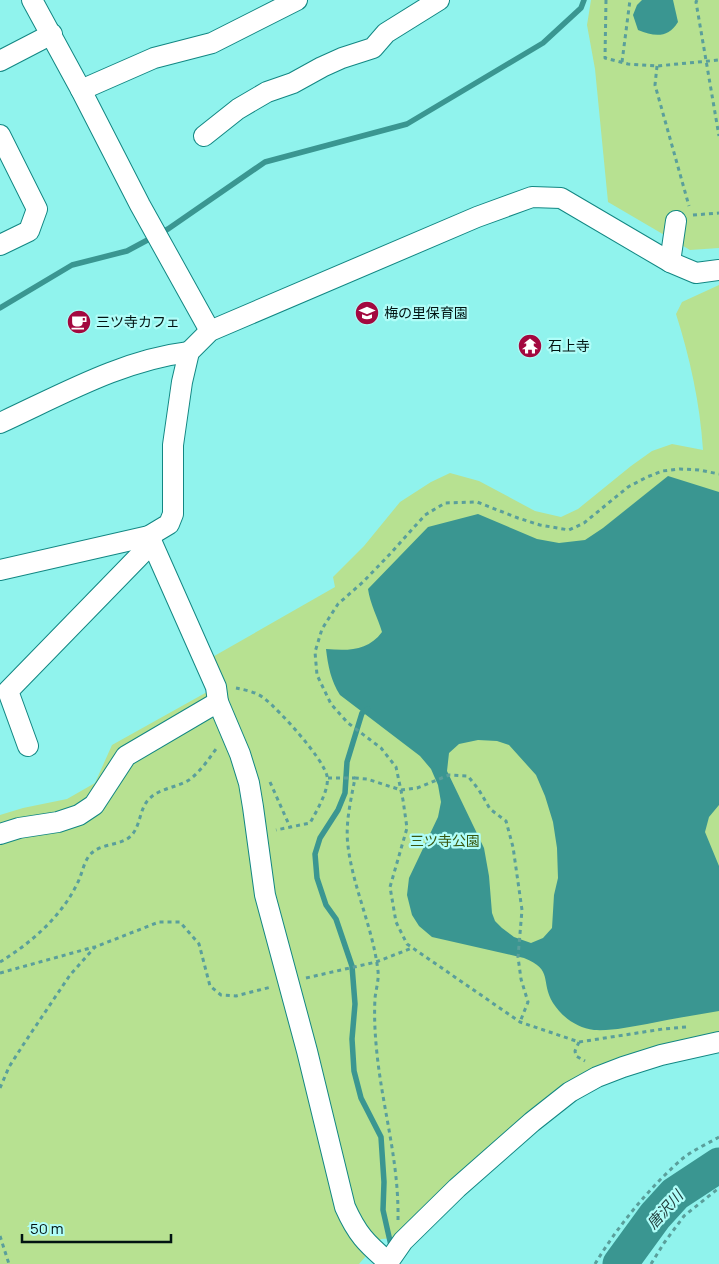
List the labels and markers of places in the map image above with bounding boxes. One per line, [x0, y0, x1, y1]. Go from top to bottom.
school or university icon: 梅の里保育園 [354, 300, 380, 326]
place label: 梅の里保育園 [384, 303, 468, 322]
cafe icon: 三ツ寺カフェ [66, 309, 92, 335]
place label: 三ツ寺カフェ [96, 312, 180, 331]
temple icon: 石上寺 [517, 333, 543, 359]
place label: 石上寺 [548, 336, 590, 355]

